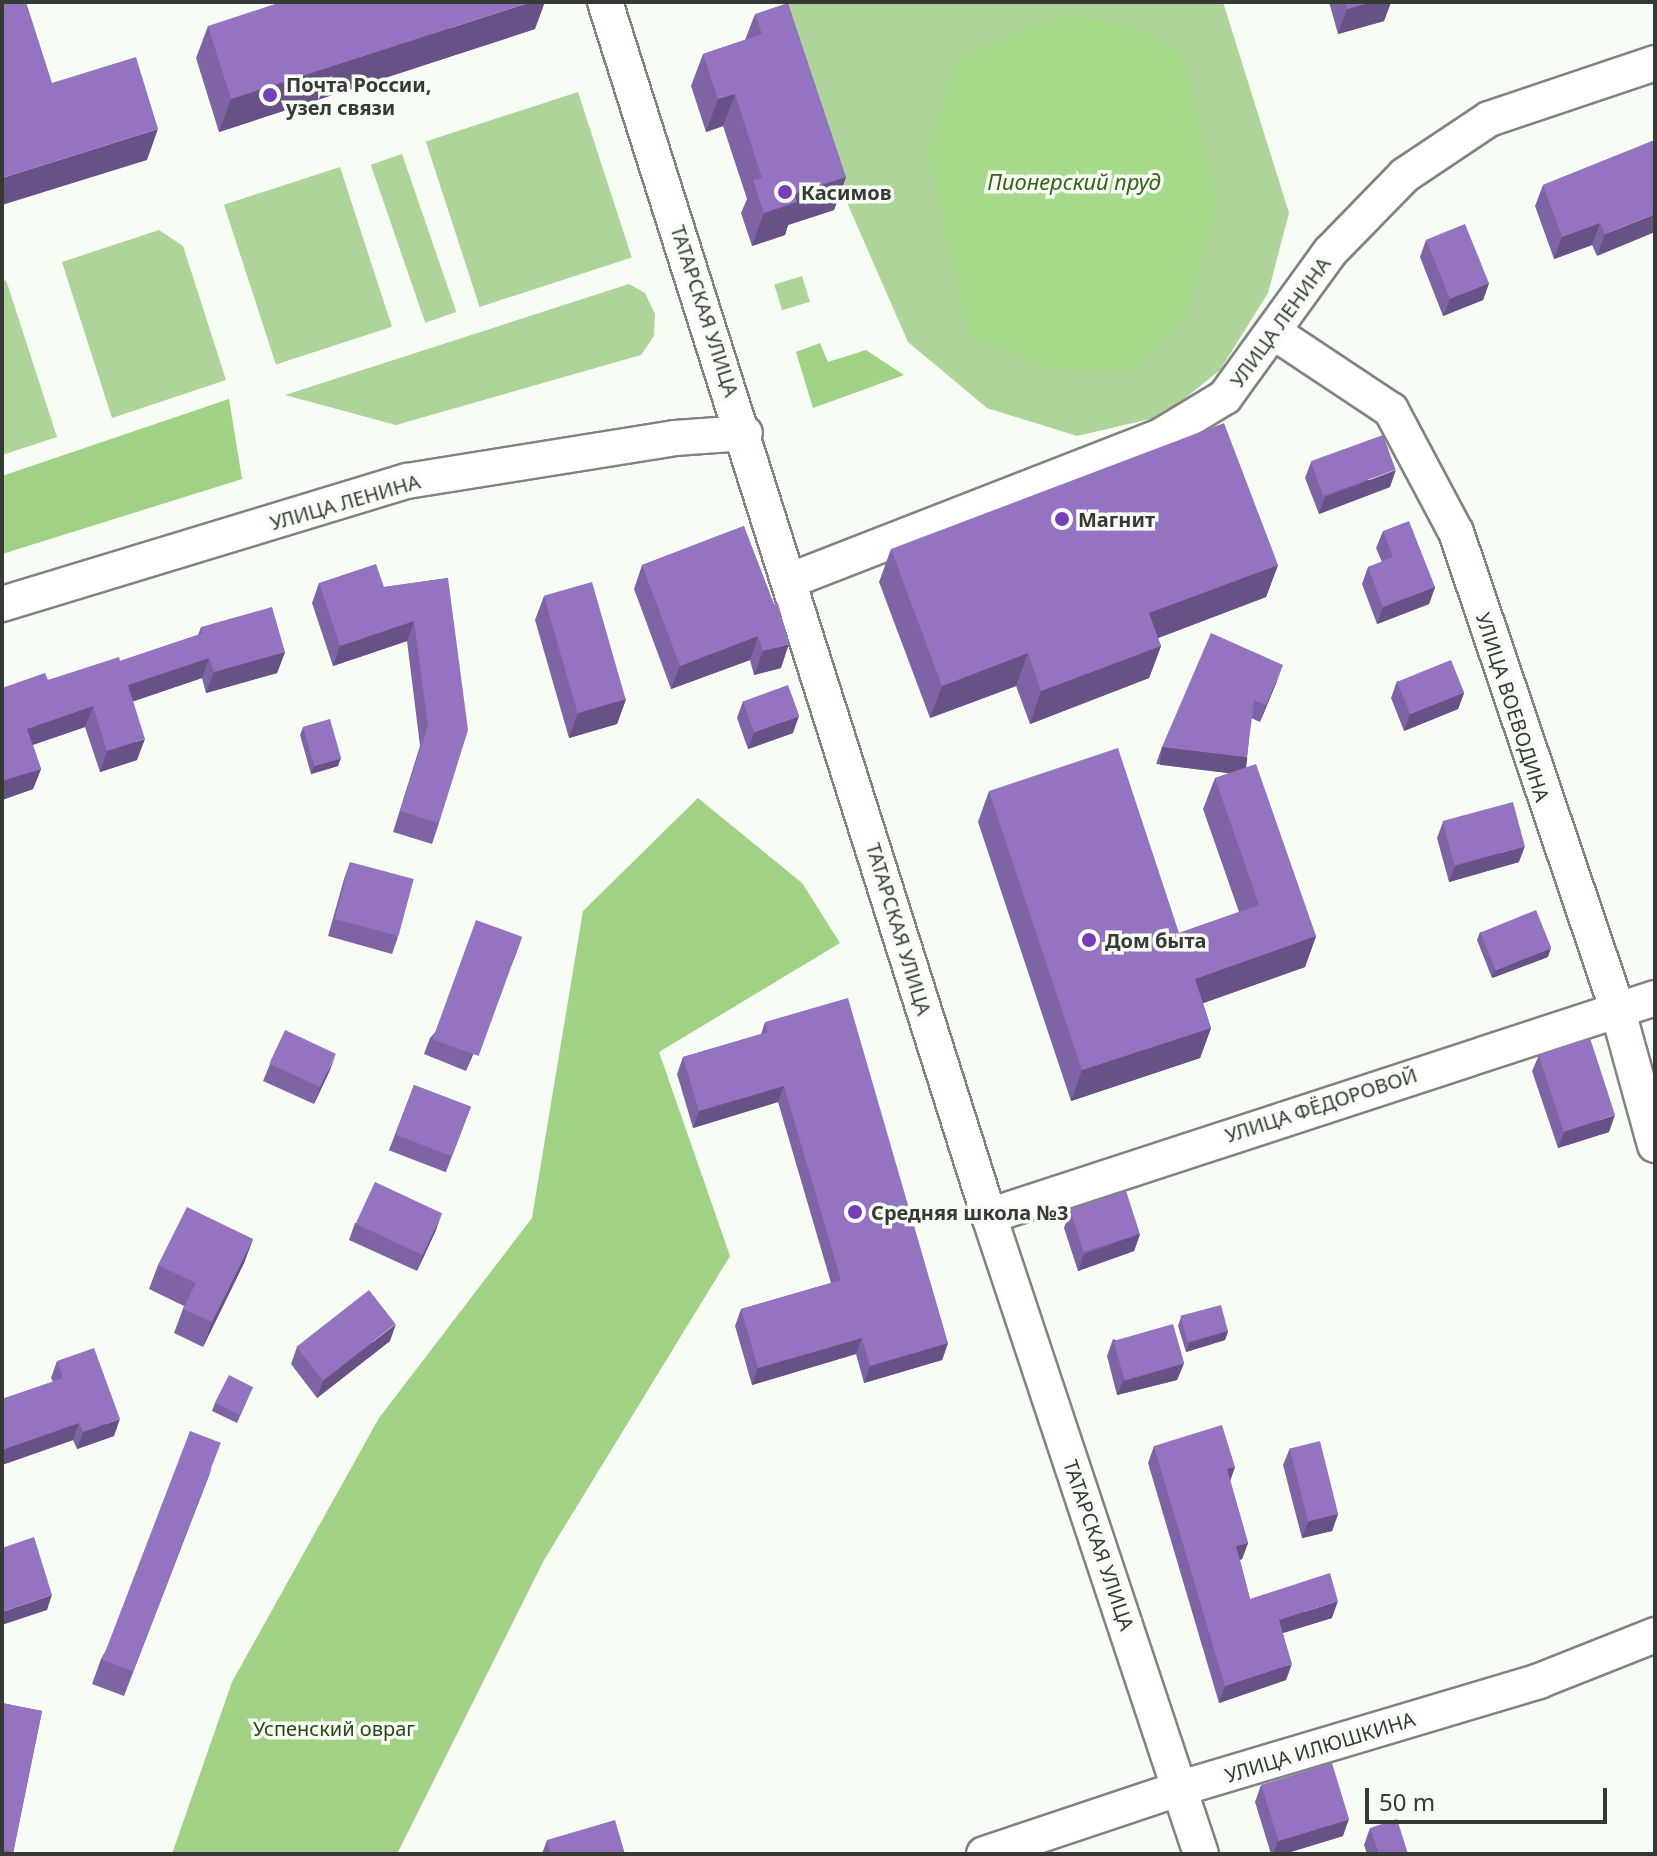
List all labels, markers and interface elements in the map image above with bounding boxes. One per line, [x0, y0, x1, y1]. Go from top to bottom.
place label: Почта России, узел связи [286, 72, 432, 119]
marker: Почта России, узел связи [261, 86, 279, 104]
water label: Пионерский пруд [987, 169, 1161, 195]
place label: Касимов [801, 180, 892, 204]
marker: Касимов [776, 183, 794, 201]
street label: ТАТАРСКАЯ УЛИЦА [666, 222, 744, 400]
street label: УЛИЦА ЛЕНИНА [1225, 252, 1335, 392]
street label: УЛИЦА ЛЕНИНА [267, 469, 423, 535]
place label: Магнит [1078, 507, 1155, 531]
marker: Магнит [1053, 510, 1071, 528]
street label: УЛИЦА ВОЕВОДИНА [1471, 610, 1555, 804]
street label: ТАТАРСКАЯ УЛИЦА [861, 840, 937, 1018]
place label: Дом быта [1105, 928, 1206, 952]
marker: Дом быта [1080, 931, 1098, 949]
street label: УЛИЦА ФЁДОРОВОЙ [1222, 1063, 1420, 1147]
place label: Средняя школа №3 [871, 1200, 1068, 1224]
marker: Средняя школа №3 [846, 1203, 864, 1221]
street label: ТАТАРСКАЯ УЛИЦА [1059, 1457, 1139, 1633]
street label: УЛИЦА ИЛЮШКИНА [1222, 1707, 1418, 1787]
park label: Успенский овраг [253, 1716, 415, 1740]
scale bar [1369, 1772, 1611, 1822]
text: 50 m [1379, 1785, 1435, 1818]

